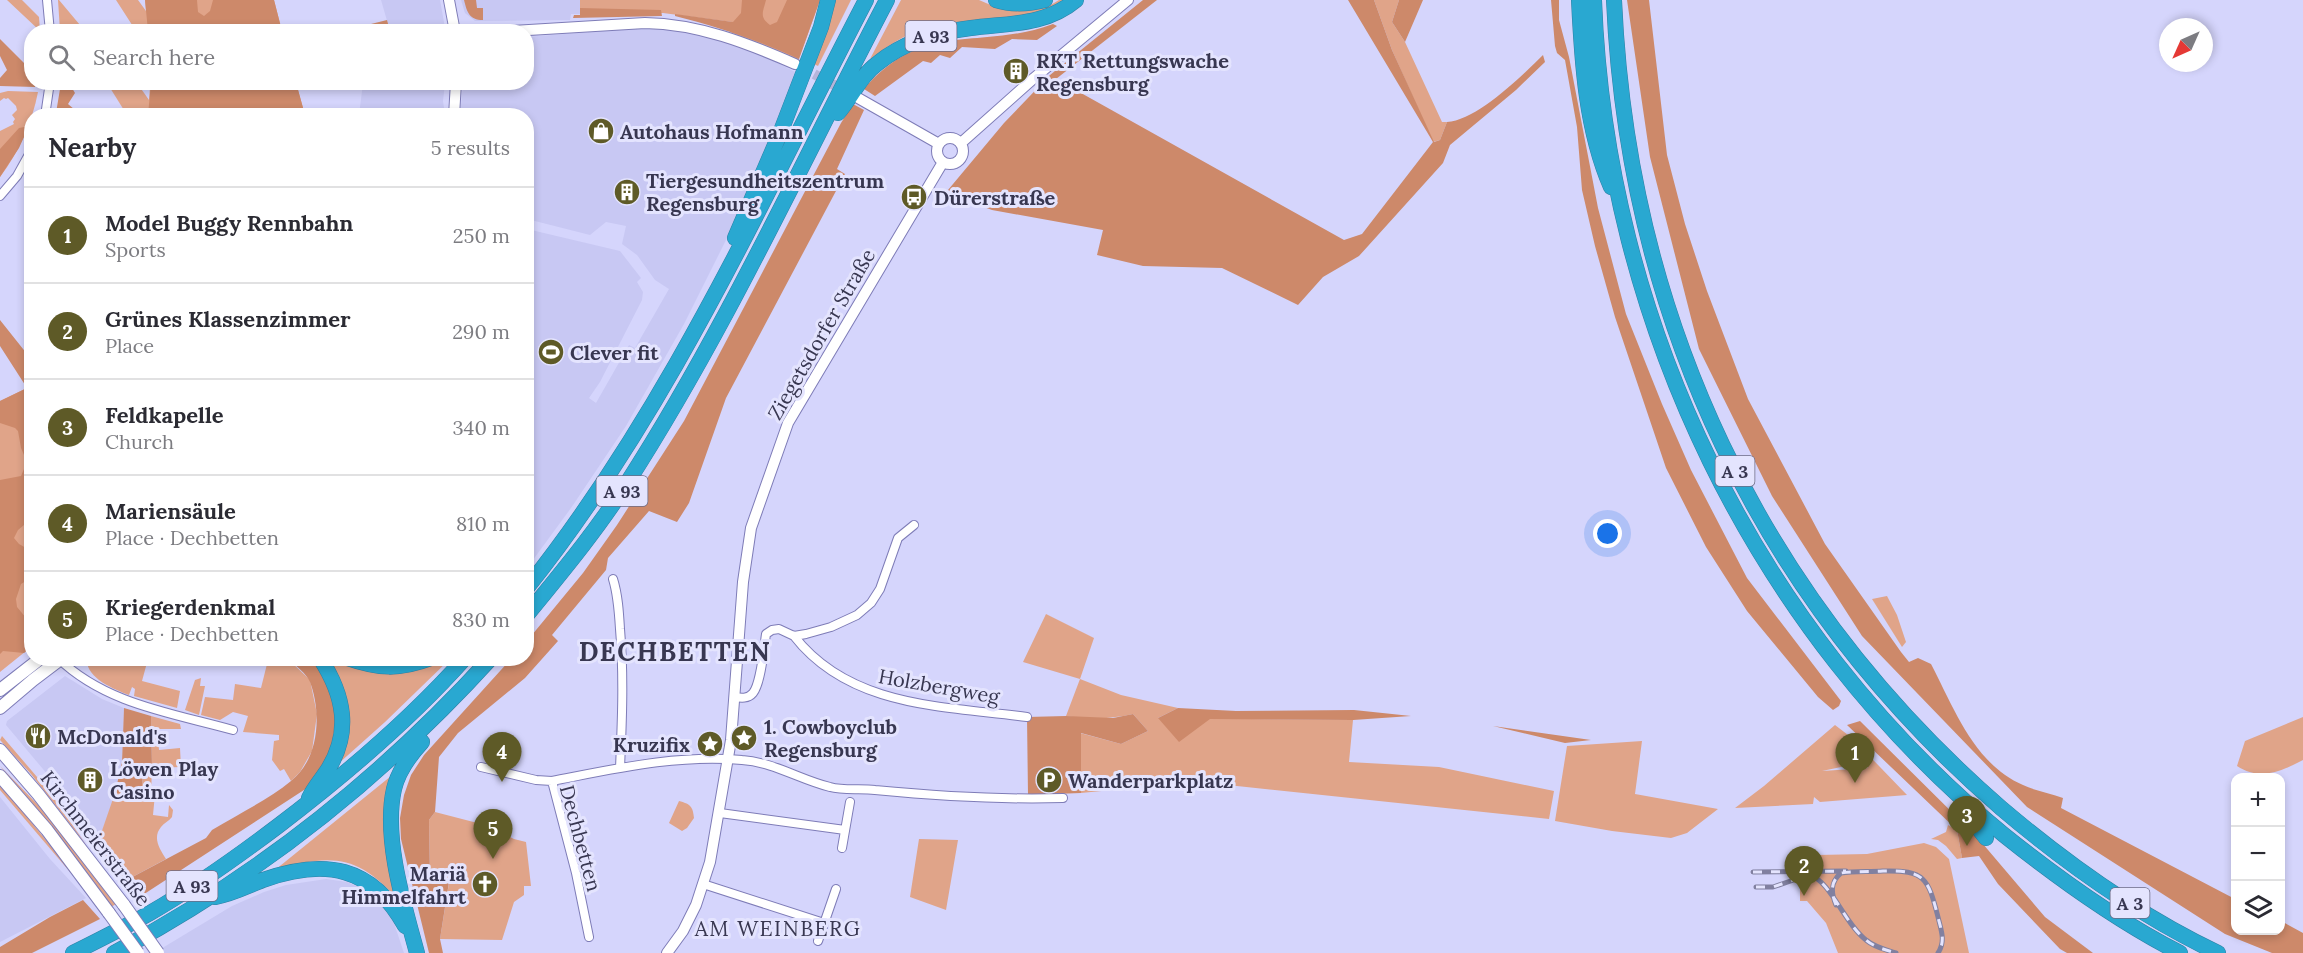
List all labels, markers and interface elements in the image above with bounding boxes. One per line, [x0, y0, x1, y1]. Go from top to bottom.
north arrow [2159, 18, 2213, 72]
road number: A 93 [906, 21, 956, 51]
search box [24, 24, 534, 90]
icon: search [45, 41, 78, 74]
text: Search here [93, 43, 215, 71]
place label: RKT Rettungswache Regensburg [1036, 48, 1229, 96]
building icon: RKT Rettungswache Regensburg [1001, 56, 1031, 86]
shop icon: Autohaus Hofmann [586, 116, 616, 146]
place label: Autohaus Hofmann [620, 119, 804, 144]
text: Nearby [48, 131, 136, 164]
text: 5 results [431, 135, 510, 160]
place label: Tiergesundheitszentrum Regensburg [646, 168, 885, 216]
building icon: Tiergesundheitszentrum Regensburg [612, 177, 642, 207]
bus stop icon: Dürerstraße [899, 182, 929, 212]
place label: Dürerstraße [934, 185, 1056, 210]
text: Model Buggy Rennbahn [105, 209, 353, 237]
text: 1 [63, 223, 72, 248]
text: 250 m [453, 223, 510, 248]
text: Sports [105, 237, 166, 262]
street label: Ziegetsdorfer Straße [762, 244, 880, 424]
text: Grünes Klassenzimmer [105, 305, 351, 333]
text: 2 [62, 319, 73, 344]
text: 290 m [452, 319, 510, 344]
text: Place [105, 333, 154, 358]
sports icon: Clever fit [536, 337, 566, 367]
place label: Clever fit [570, 340, 659, 365]
text: Feldkapelle [105, 401, 224, 429]
text: 3 [62, 415, 73, 440]
text: 340 m [452, 415, 510, 440]
text: Church [105, 429, 174, 454]
road number: A 3 [1716, 456, 1754, 486]
road number: A 93 [596, 476, 648, 506]
text: Mariensäule [105, 497, 236, 525]
text: 4 [62, 511, 73, 536]
text: 810 m [456, 511, 510, 536]
your location [1593, 519, 1622, 548]
text: Place · Dechbetten [105, 525, 279, 550]
text: Kriegerdenkmal [105, 593, 275, 621]
text: 5 [62, 607, 73, 632]
text: 830 m [452, 607, 510, 632]
text: Place · Dechbetten [105, 621, 279, 646]
district label: DECHBETTEN [579, 635, 771, 668]
street label: Holzbergweg [877, 663, 1002, 709]
place label: 1. Cowboyclub Regensburg [764, 714, 897, 762]
restaurant icon: McDonald's [23, 721, 53, 751]
place icon: 1. Cowboyclub Regensburg [729, 723, 759, 753]
place label: McDonald's [57, 724, 167, 749]
place icon: Kruzifix [695, 729, 725, 759]
pin: 4 [482, 732, 522, 782]
place label: Kruzifix [613, 732, 690, 757]
pin: 1 [1836, 734, 1874, 783]
place label: Löwen Play Casino [110, 756, 218, 804]
street label: Kirchmeierstraße [35, 765, 157, 911]
building icon: Löwen Play Casino [75, 765, 105, 795]
parking icon: Wanderparkplatz [1034, 765, 1064, 795]
place label: Wanderparkplatz [1068, 768, 1233, 793]
map controls [2231, 773, 2285, 935]
button: + [2231, 773, 2285, 827]
street label: Dechbetten [555, 782, 607, 894]
pin: 3 [1948, 796, 1986, 846]
pin: 5 [474, 810, 512, 859]
button: − [2231, 827, 2285, 881]
pin: 2 [1784, 846, 1824, 896]
place label: Mariä Himmelfahrt [341, 861, 467, 909]
church icon: Mariä Himmelfahrt [470, 869, 500, 899]
road number: A 93 [166, 871, 218, 901]
button: layers [2231, 881, 2285, 935]
road number: A 3 [2110, 888, 2150, 918]
district label: AM WEINBERG [694, 915, 861, 942]

